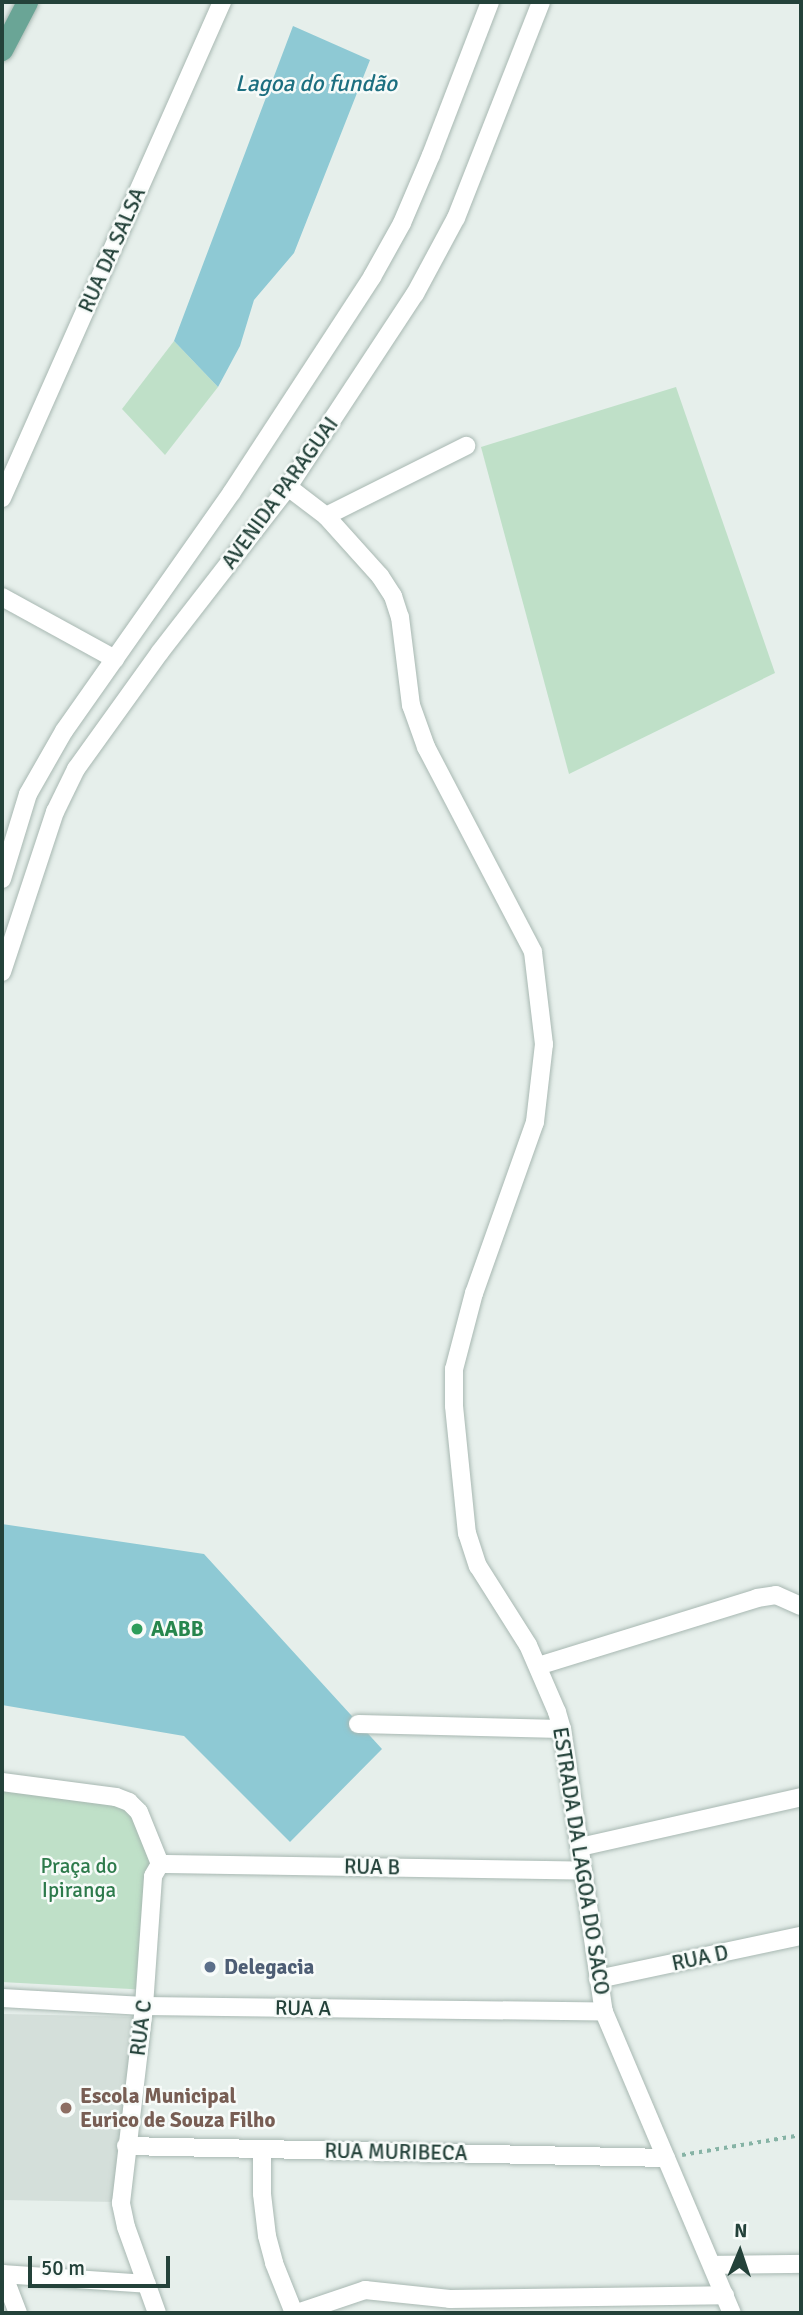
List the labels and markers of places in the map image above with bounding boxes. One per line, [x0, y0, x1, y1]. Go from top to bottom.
place label: AABB [151, 1616, 204, 1642]
marker: AABB [129, 1621, 145, 1637]
place label: Delegacia [224, 1954, 314, 1980]
marker: Delegacia [202, 1959, 218, 1975]
place label: Escola Municipal Eurico de Souza Filho [80, 2083, 275, 2133]
marker: Escola Municipal Eurico de Souza Filho [58, 2100, 74, 2116]

